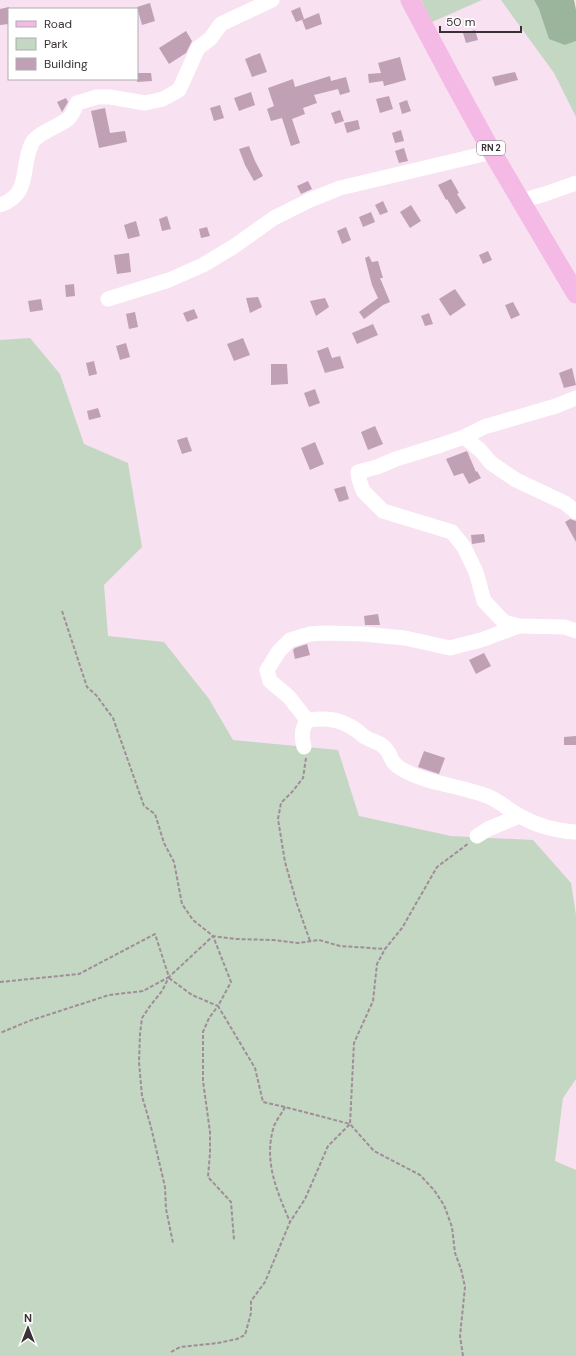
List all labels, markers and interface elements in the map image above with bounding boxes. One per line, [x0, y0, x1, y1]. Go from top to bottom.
legend [8, 8, 138, 80]
scale bar [440, 8, 521, 34]
text: 50 m [446, 14, 475, 30]
text: Road [44, 16, 72, 32]
text: Park [44, 36, 68, 52]
text: Building [44, 56, 88, 72]
road number: RN 2 [477, 141, 505, 155]
north arrow [8, 1308, 48, 1348]
text: N [24, 1311, 32, 1325]

